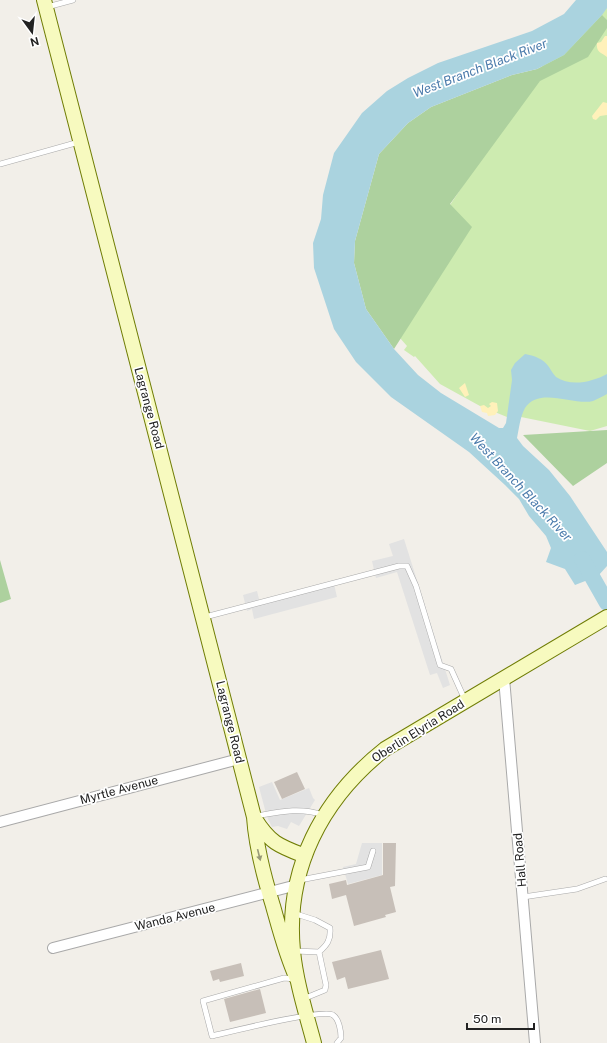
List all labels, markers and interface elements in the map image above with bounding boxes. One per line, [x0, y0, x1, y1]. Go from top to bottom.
north arrow [12, 12, 52, 52]
text: N [29, 35, 40, 49]
water label: West Branch Black River [411, 35, 549, 101]
street label: Lagrange Road [131, 366, 167, 450]
water label: West Branch Black River [467, 430, 575, 544]
street label: Lagrange Road [213, 679, 247, 765]
street label: Oberlin Elyria Road [369, 697, 467, 765]
street label: Myrtle Avenue [78, 773, 160, 807]
street label: Hall Road [511, 832, 529, 888]
one-way arrow [257, 849, 263, 861]
street label: Wanda Avenue [133, 900, 217, 934]
scale bar [467, 1005, 534, 1031]
text: 50 m [473, 1012, 501, 1026]

